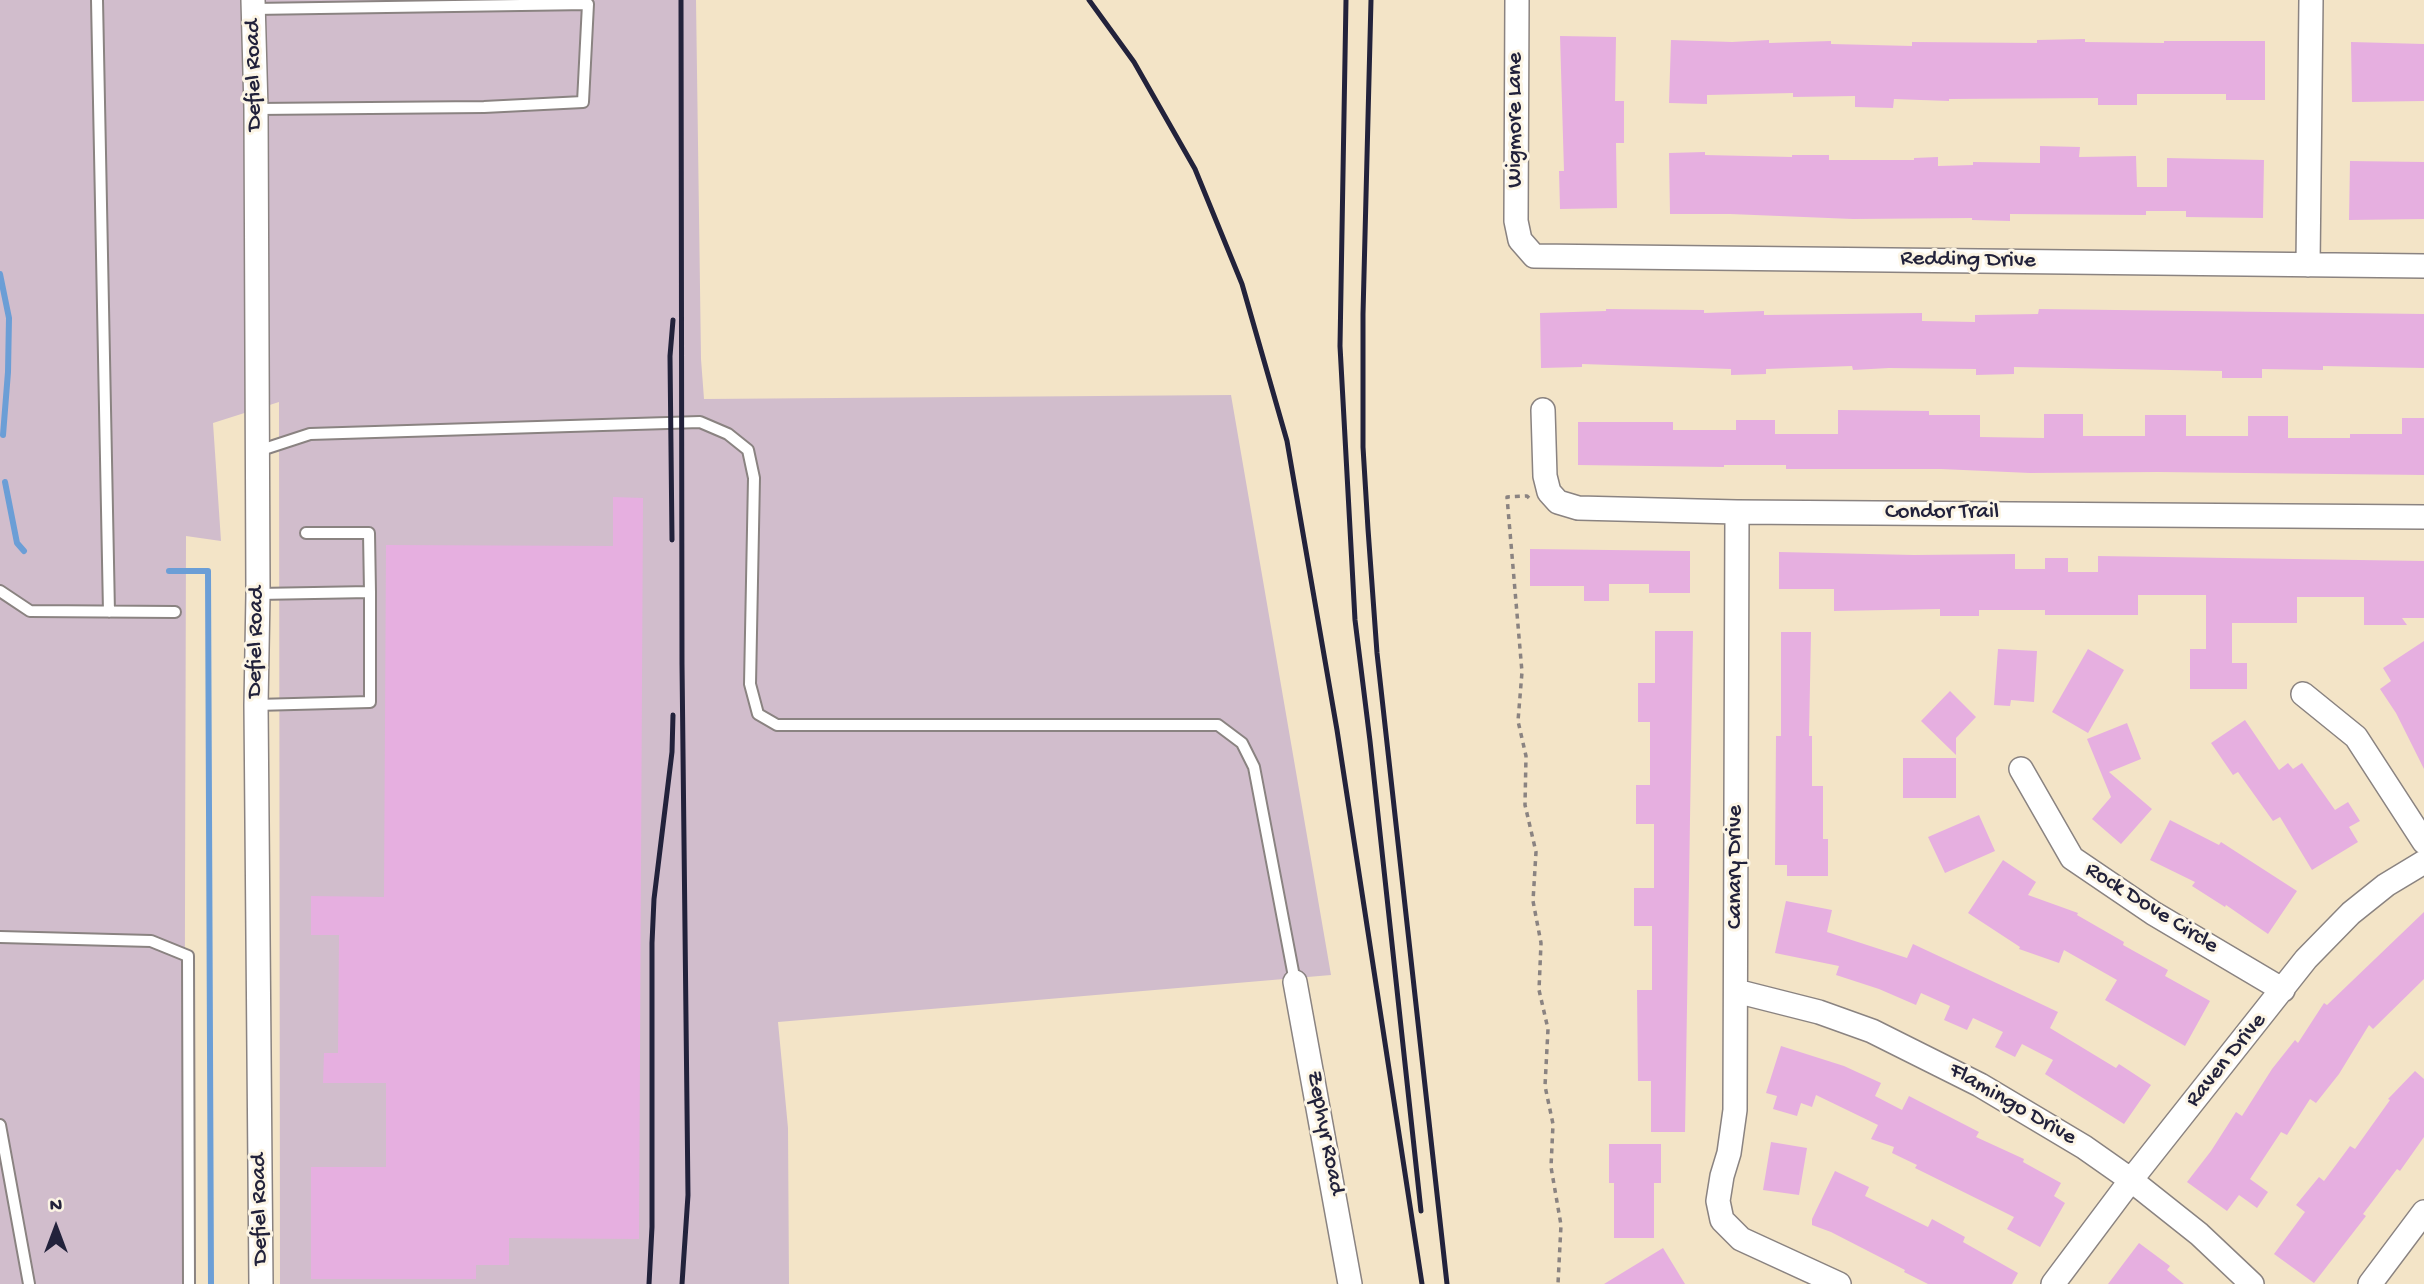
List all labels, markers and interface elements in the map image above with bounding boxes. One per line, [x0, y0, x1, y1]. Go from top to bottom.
street label: Defiel Road [240, 19, 270, 131]
street label: Wigmore Lane [1502, 52, 1530, 188]
street label: Redding Drive [1900, 246, 2036, 276]
street label: Condor Trail [1885, 499, 1999, 527]
street label: Defiel Road [242, 586, 272, 698]
street label: Canary Drive [1722, 805, 1750, 929]
street label: Rock Dove Circle [2079, 857, 2223, 961]
street label: Raven Drive [2181, 1008, 2273, 1114]
street label: Flamingo Drive [1943, 1057, 2081, 1153]
street label: Zephyr Road [1298, 1069, 1350, 1197]
street label: Defiel Road [246, 1153, 276, 1265]
north arrow [21, 1193, 91, 1263]
text: N [50, 1195, 62, 1218]

